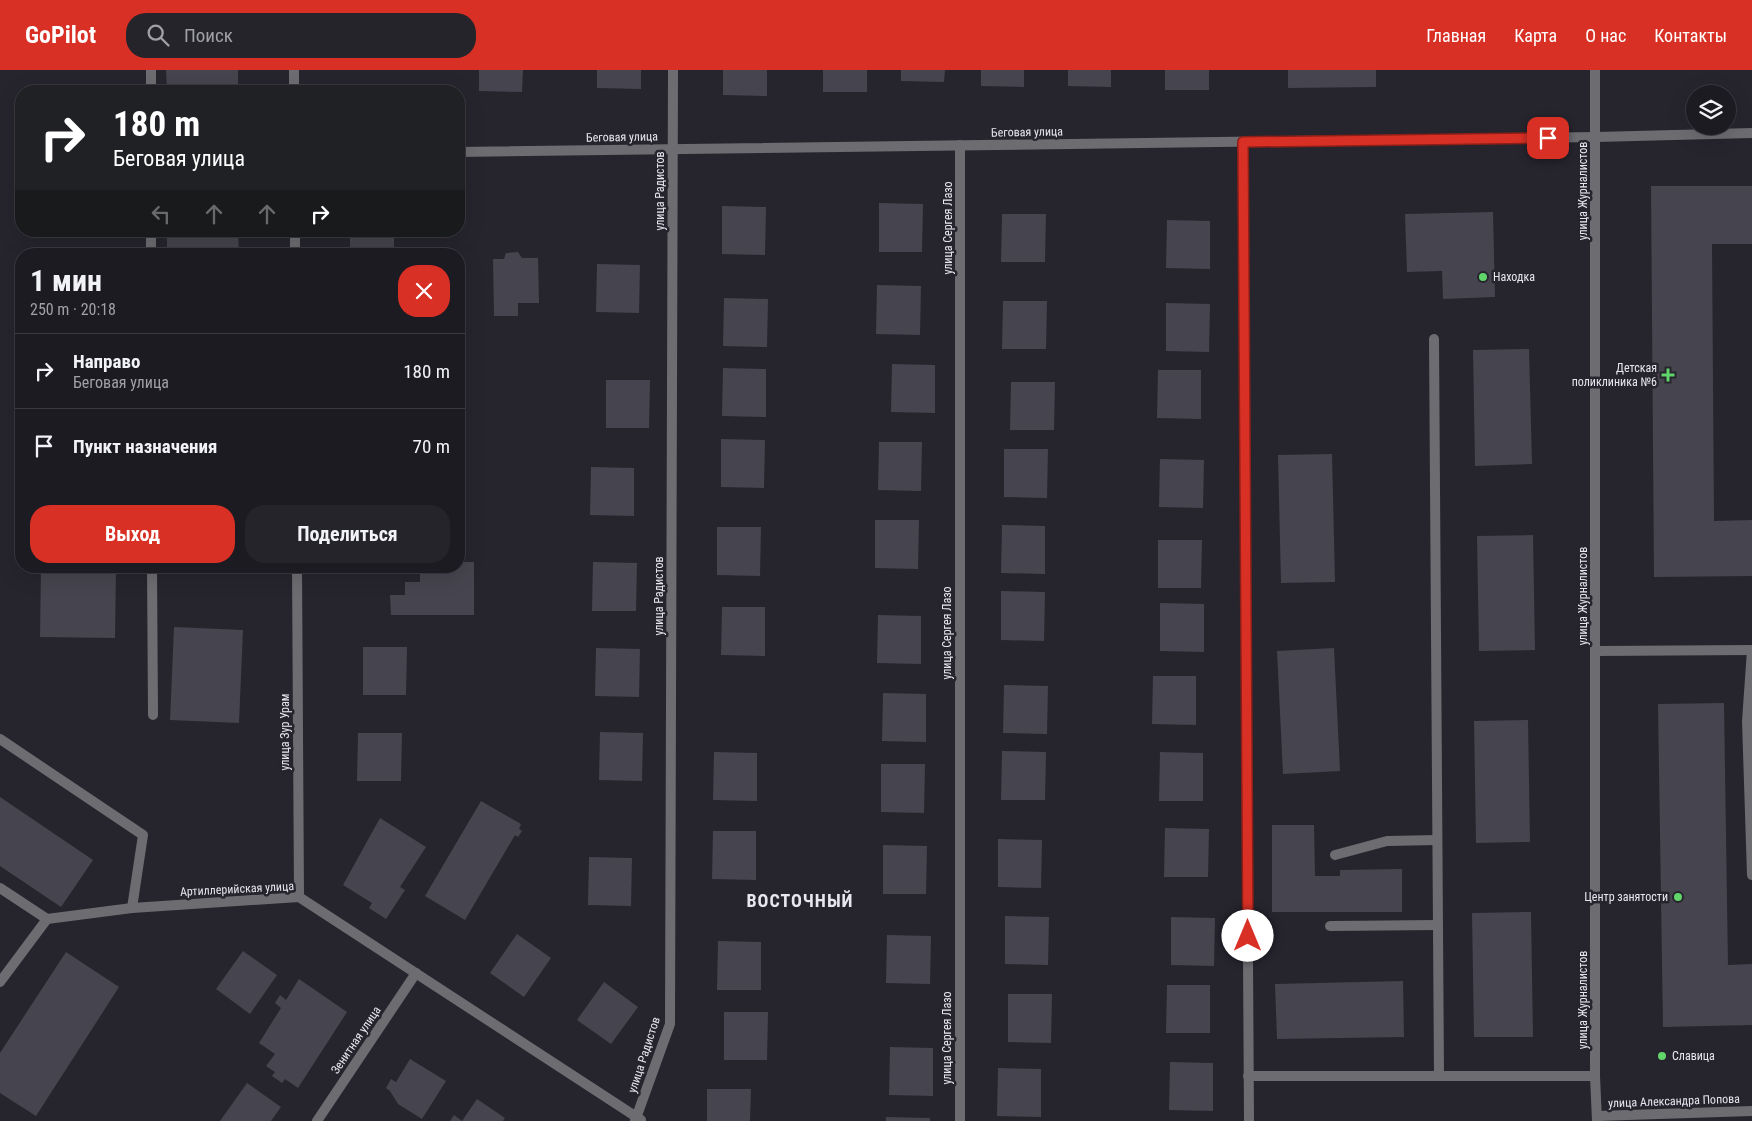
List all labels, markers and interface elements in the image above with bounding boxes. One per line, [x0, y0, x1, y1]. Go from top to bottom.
search box [126, 13, 476, 58]
text: GoPilot [25, 21, 96, 49]
icon: search [144, 21, 172, 49]
text: Поиск [184, 24, 233, 47]
text: Главная [1426, 25, 1486, 46]
text: Карта [1514, 25, 1557, 46]
text: О нас [1585, 25, 1626, 46]
text: Контакты [1654, 25, 1727, 46]
map controls [1686, 85, 1736, 135]
button: layers [1686, 85, 1736, 135]
text: 180 m [113, 104, 200, 145]
icon: right [30, 105, 95, 170]
pin [1527, 117, 1569, 159]
street label: Беговая улица [991, 124, 1063, 140]
icon: arrive [1534, 124, 1562, 152]
street label: Беговая улица [586, 129, 658, 145]
street label: улица Журналистов [1576, 142, 1590, 240]
text: Беговая улица [113, 146, 245, 171]
street label: улица Радистов [653, 151, 667, 231]
street label: улица Сергея Лазо [941, 181, 955, 275]
icon: left [147, 200, 175, 228]
icon: ahead [200, 200, 228, 228]
icon: ahead [253, 200, 281, 228]
icon: right [306, 200, 334, 228]
text: 1 мин [30, 263, 102, 298]
button: close [398, 265, 450, 317]
place label: Находка [1493, 270, 1535, 284]
marker: Находка [1477, 271, 1489, 283]
text: 250 m · 20:18 [30, 300, 116, 319]
text: Направо [73, 350, 140, 373]
icon: right [30, 357, 58, 385]
text: 180 m [403, 360, 450, 383]
place label: Детская поликлиника №6 [1572, 361, 1657, 389]
marker: Детская поликлиника №6 [1661, 368, 1675, 382]
text: Беговая улица [73, 373, 169, 392]
icon: arrive [30, 432, 58, 460]
text: Пункт назначения [73, 435, 217, 458]
text: 70 m [413, 435, 450, 458]
button: Выход [30, 505, 235, 563]
button: Поделиться [245, 505, 450, 563]
street label: улица Журналистов [1576, 547, 1590, 645]
street label: улица Радистов [652, 556, 666, 636]
street label: улица Сергея Лазо [940, 586, 954, 680]
street label: улица Зур Урам [278, 693, 292, 771]
street label: Артиллерийская улица [180, 879, 295, 899]
district label: ВОСТОЧНЫЙ [746, 890, 854, 911]
place label: Центр занятости [1584, 890, 1668, 904]
marker: Центр занятости [1672, 891, 1684, 903]
position arrow [1221, 909, 1273, 961]
street label: улица Журналистов [1576, 951, 1590, 1049]
street label: улица Сергея Лазо [940, 991, 954, 1085]
street label: Зенитная улица [328, 1003, 384, 1076]
street label: улица Радистов [625, 1015, 663, 1095]
place label: Славица [1672, 1049, 1715, 1063]
marker: Славица [1656, 1050, 1668, 1062]
street label: улица Александра Попова [1608, 1092, 1740, 1110]

